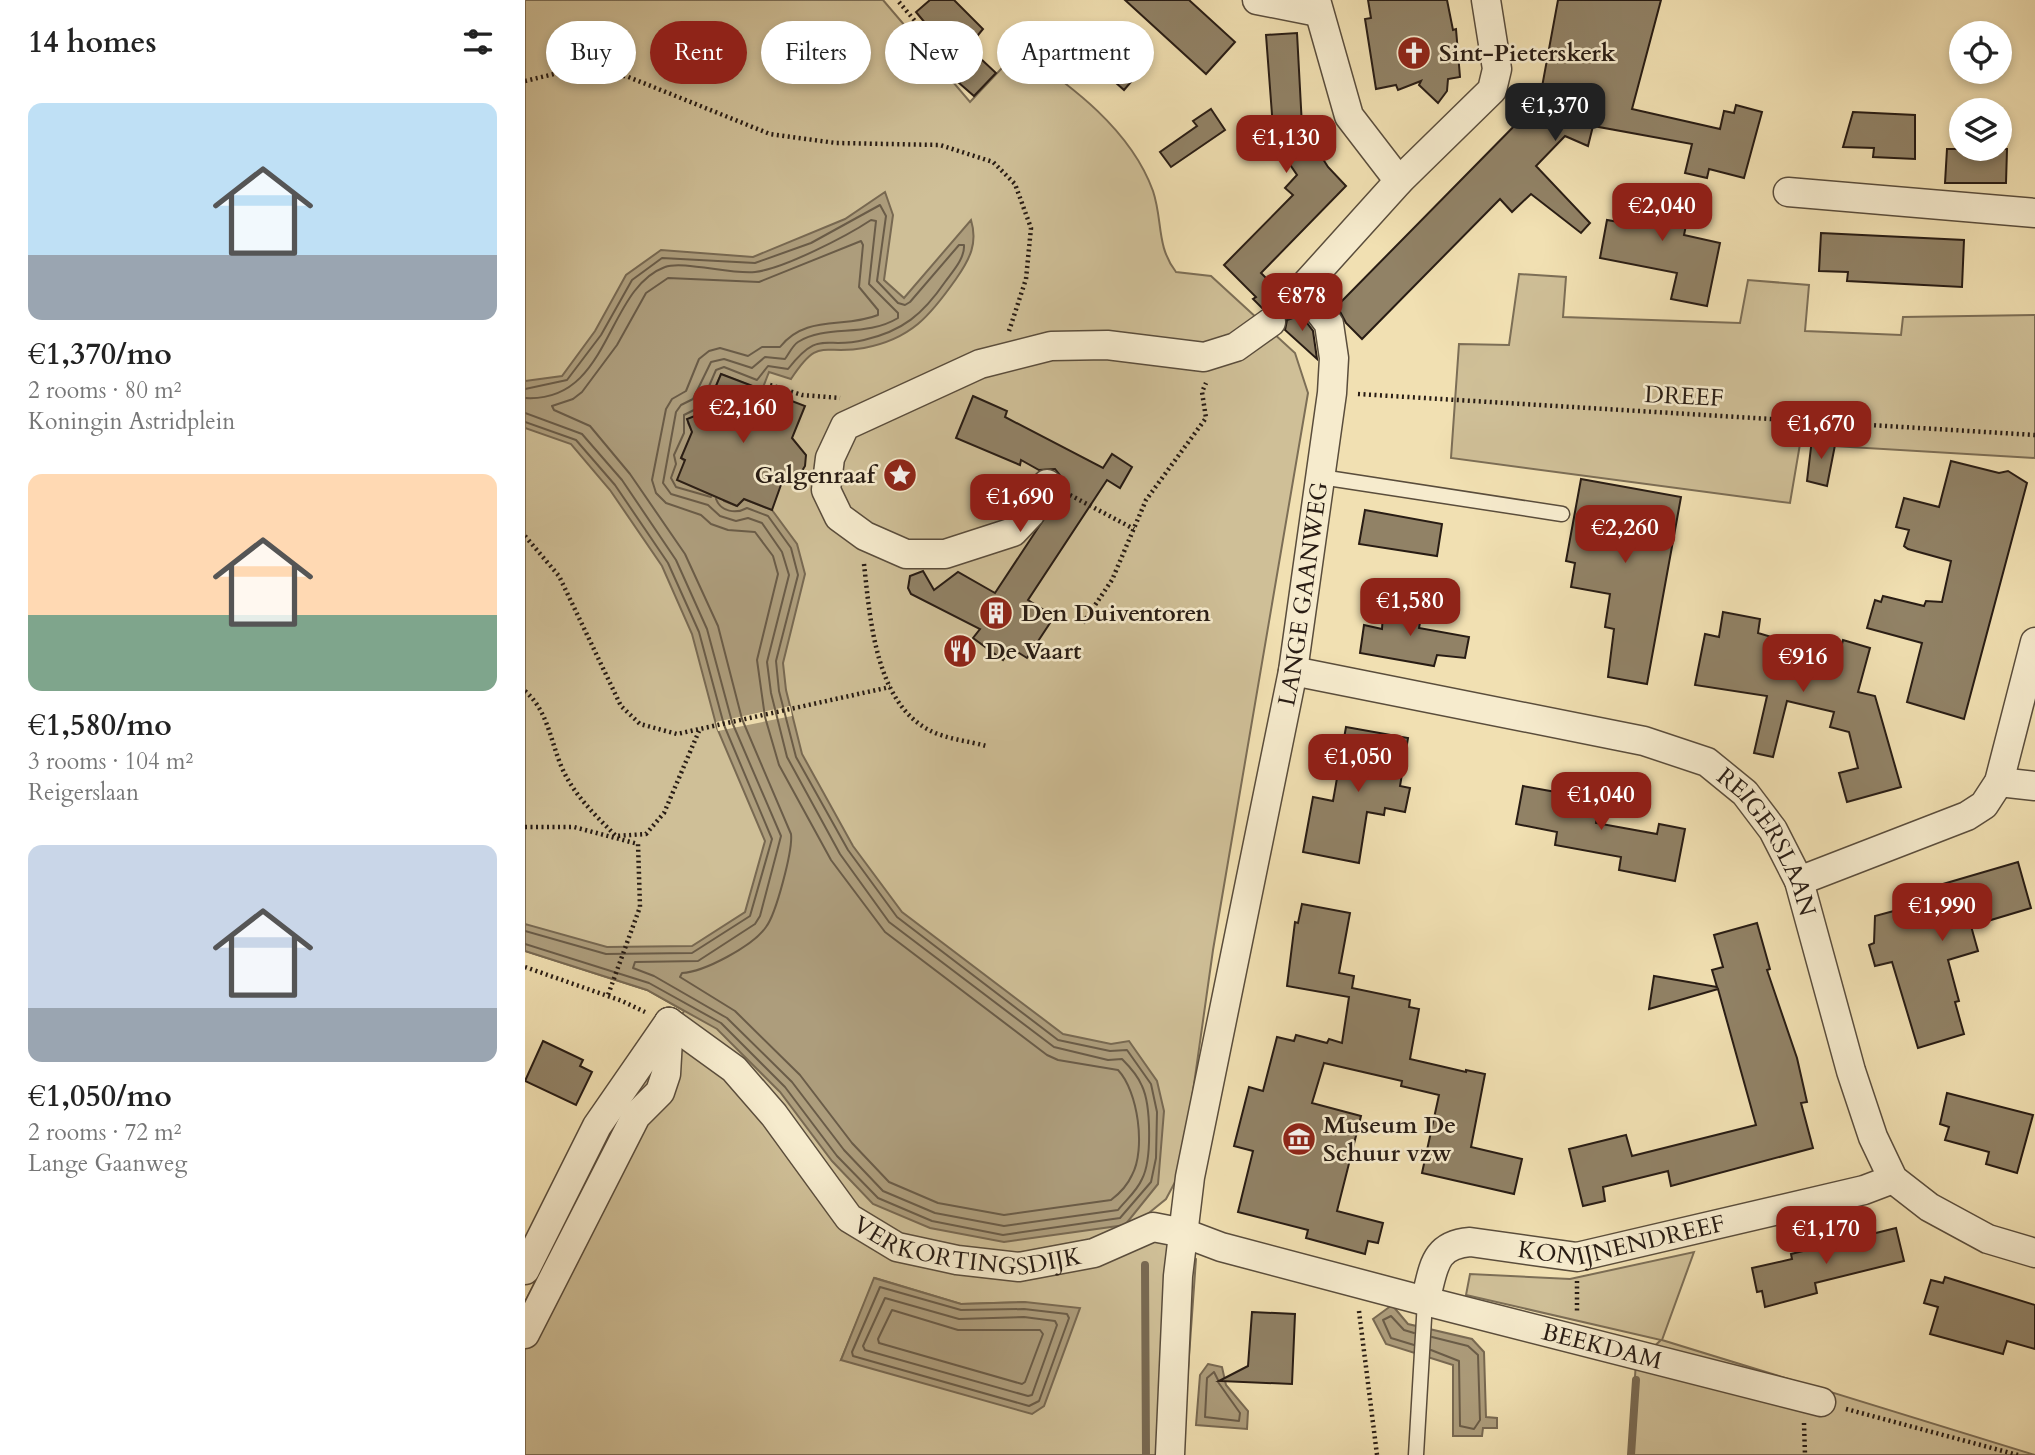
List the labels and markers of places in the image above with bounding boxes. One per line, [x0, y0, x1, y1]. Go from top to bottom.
church icon: Sint-Pieterskerk [1395, 34, 1433, 72]
place label: Sint-Pieterskerk [1439, 37, 1616, 70]
pin: €1,370 [1498, 83, 1612, 143]
pin: €1,130 [1229, 116, 1343, 175]
pin: €2,040 [1605, 184, 1719, 243]
pin: €878 [1261, 274, 1343, 333]
pin: €2,160 [686, 386, 800, 445]
pin: €1,670 [1764, 402, 1878, 461]
place icon: Galgenraaf [881, 456, 919, 494]
place label: Galgenraaf [754, 459, 879, 492]
pin: €1,690 [963, 475, 1077, 534]
pin: €2,260 [1568, 505, 1682, 565]
pin: €1,580 [1353, 578, 1467, 638]
building icon: Den Duiventoren [977, 594, 1015, 632]
place label: Den Duiventoren [1021, 597, 1211, 630]
restaurant icon: De Vaart [941, 632, 979, 670]
pin: €916 [1762, 634, 1844, 694]
place label: De Vaart [985, 635, 1082, 668]
pin: €1,050 [1301, 734, 1415, 794]
pin: €1,040 [1544, 772, 1658, 832]
pin: €1,990 [1885, 884, 1999, 943]
place label: Museum De Schuur vzw [1323, 1109, 1456, 1170]
museum icon: Museum De Schuur vzw [1280, 1120, 1318, 1158]
pin: €1,170 [1769, 1206, 1883, 1266]

